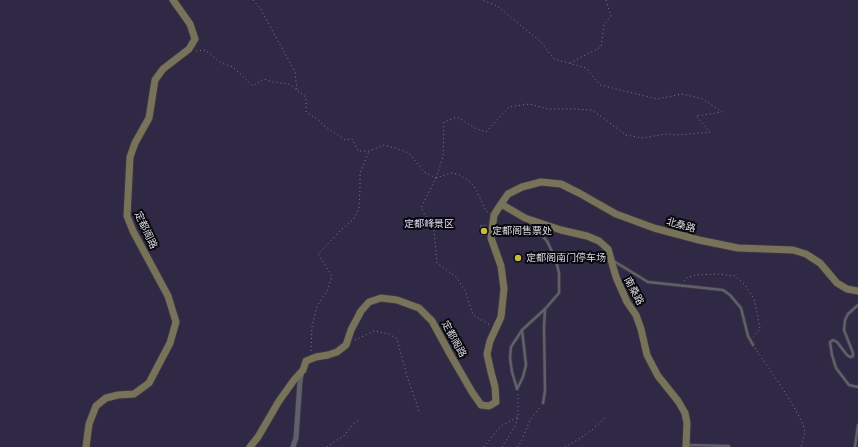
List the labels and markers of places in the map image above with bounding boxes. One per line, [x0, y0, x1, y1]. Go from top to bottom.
place label: 定都阁售票处 [492, 225, 552, 237]
marker: 定都阁售票处 [479, 226, 489, 236]
place label: 定都阁南门停车场 [526, 252, 606, 264]
marker: 定都阁南门停车场 [513, 253, 523, 263]

